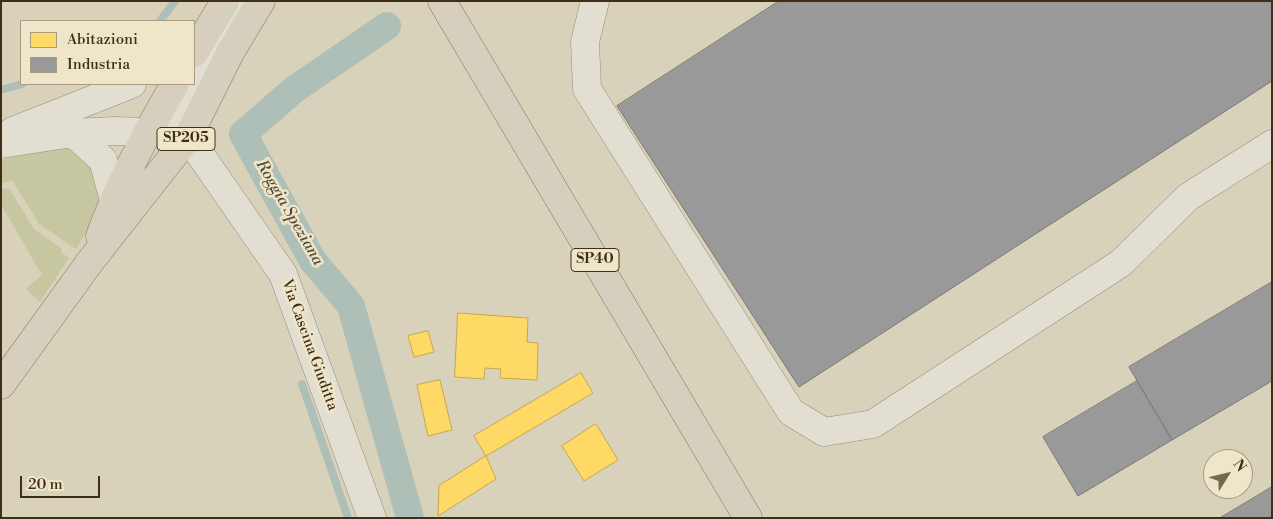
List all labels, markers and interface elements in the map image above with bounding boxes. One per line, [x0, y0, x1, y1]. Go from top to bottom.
legend [20, 20, 195, 85]
text: Abitazioni [67, 30, 138, 49]
text: Industria [67, 55, 130, 74]
road number: SP205 [157, 128, 215, 150]
water label: Roggia Speziana [251, 157, 327, 269]
road number: SP40 [571, 248, 619, 272]
street label: Via Cascina Giuditta [277, 277, 341, 413]
north arrow [1203, 449, 1253, 499]
text: N [1229, 456, 1250, 476]
scale bar [22, 466, 102, 498]
text: 20 m [28, 475, 63, 494]

